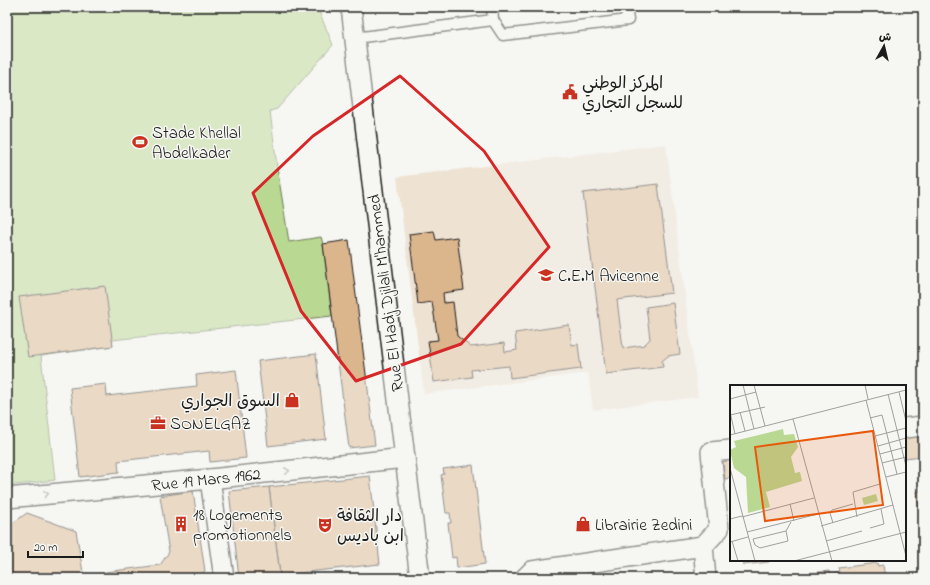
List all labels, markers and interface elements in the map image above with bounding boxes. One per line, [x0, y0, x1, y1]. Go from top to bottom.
north arrow [864, 26, 904, 66]
text: ش [878, 28, 892, 46]
place label: المركز الوطني للسجل التجاري [582, 71, 683, 116]
public building icon: المركز الوطني للسجل التجاري [561, 83, 579, 101]
place label: Stade Khellal Abdelkader [152, 121, 241, 166]
sports icon: Stade Khellal Abdelkader [131, 133, 149, 151]
street label: Rue El Hadj Djilali M'hammed [362, 192, 411, 393]
place label: C.E.M Avicenne [558, 264, 659, 289]
school or university icon: C.E.M Avicenne [537, 266, 555, 284]
inset map [730, 385, 906, 561]
place label: السوق الجواري [181, 389, 280, 414]
shop icon: السوق الجواري [283, 391, 301, 409]
place label: SONELGAZ [170, 412, 251, 437]
office icon: SONELGAZ [149, 414, 167, 432]
street label: Rue 19 Mars 1962 [150, 462, 262, 499]
one-way arrow [284, 466, 290, 475]
one-way arrow [43, 489, 49, 498]
place label: 18 Logements promotionnels [193, 503, 292, 548]
place label: دار الثقافة ابن باديس [337, 504, 404, 549]
place label: Librairie Zedini [595, 513, 692, 538]
building icon: 18 Logements promotionnels [172, 515, 190, 533]
shop icon: Librairie Zedini [574, 515, 592, 533]
theatre icon: دار الثقافة ابن باديس [316, 516, 334, 534]
scale bar [28, 533, 83, 559]
text: 20 m [34, 539, 57, 557]

